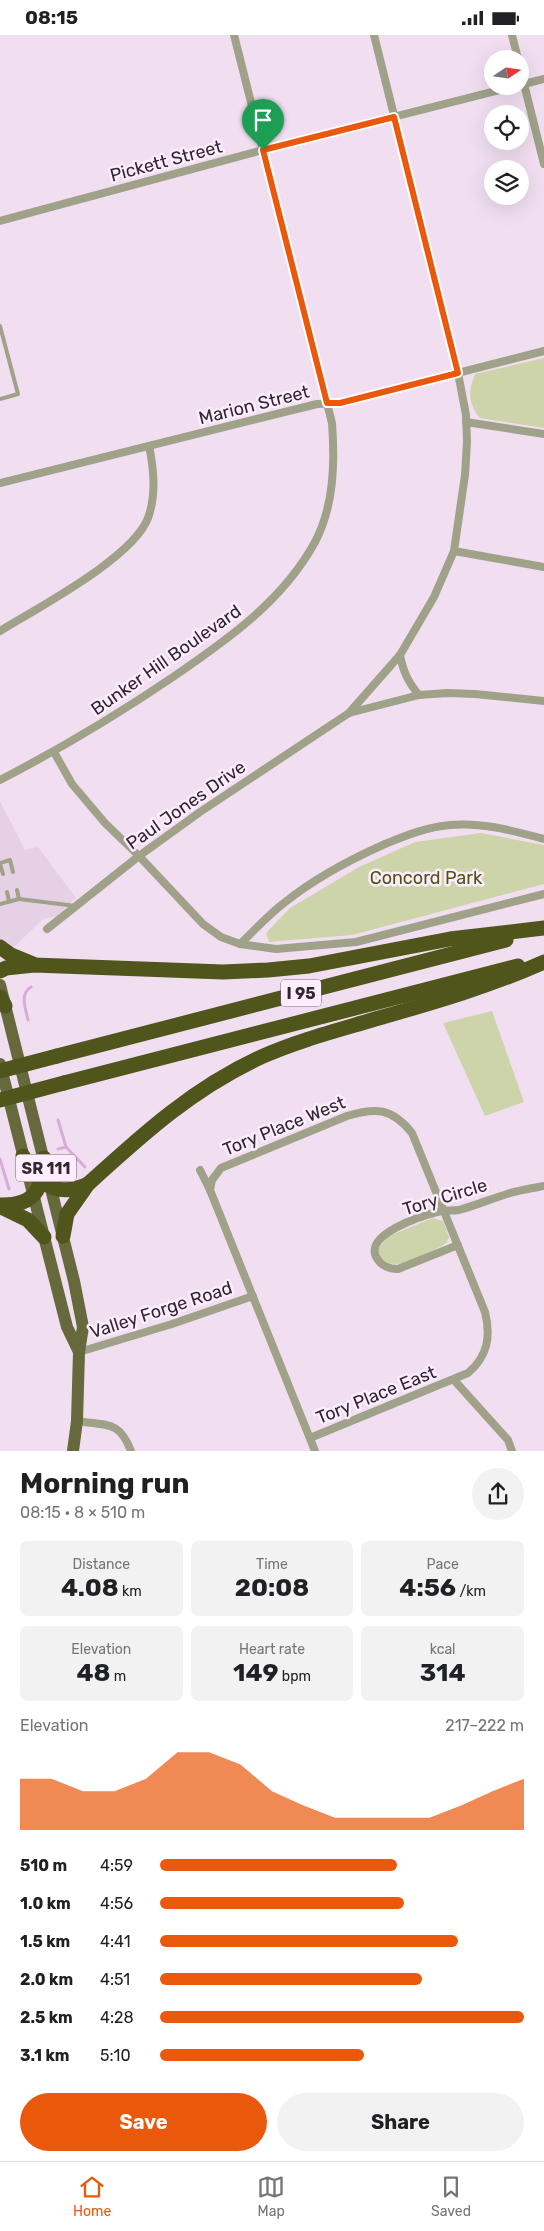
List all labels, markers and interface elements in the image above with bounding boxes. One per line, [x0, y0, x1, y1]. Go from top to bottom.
text: 08:15 [25, 6, 78, 29]
north arrow [484, 50, 529, 95]
map controls [484, 50, 529, 205]
pin [242, 99, 284, 150]
button: locate [484, 105, 529, 150]
icon: arrive [249, 106, 277, 134]
street label: Pickett Street [107, 135, 225, 187]
button: layers [484, 160, 529, 205]
street label: Marion Street [196, 381, 312, 429]
street label: Bunker Hill Boulevard [87, 600, 245, 720]
street label: Paul Jones Drive [122, 756, 250, 854]
park label: Concord Park [370, 867, 483, 889]
road number: I 95 [281, 979, 321, 1006]
street label: Tory Place West [220, 1091, 348, 1161]
road number: SR 111 [16, 1155, 76, 1181]
street label: Tory Circle [400, 1174, 490, 1220]
street label: Valley Forge Road [87, 1277, 235, 1343]
street label: Tory Place East [313, 1361, 439, 1429]
text: Morning run [20, 1467, 189, 1500]
button: share [472, 1468, 524, 1520]
text: 08:15 · 8 × 510 m [20, 1503, 145, 1522]
text: Distance [73, 1556, 130, 1573]
text: Time [256, 1556, 288, 1573]
text: Pace [427, 1556, 459, 1573]
text: 4.08 [61, 1573, 119, 1602]
text: 20:08 [235, 1573, 309, 1602]
text: 4:56 [399, 1573, 456, 1602]
text: km [119, 1583, 142, 1600]
text: /km [456, 1583, 486, 1600]
text: Elevation [71, 1641, 131, 1658]
text: Heart rate [239, 1641, 305, 1658]
text: kcal [430, 1641, 456, 1658]
text: 48 [76, 1658, 110, 1687]
text: 149 [233, 1658, 278, 1687]
text: 314 [420, 1658, 465, 1687]
text: m [110, 1668, 126, 1685]
text: bpm [278, 1668, 311, 1685]
text: Elevation [20, 1716, 89, 1735]
text: 217–222 m [445, 1716, 524, 1735]
text: 510 m [20, 1856, 67, 1875]
text: 4:59 [100, 1856, 133, 1875]
text: 1.0 km [20, 1894, 71, 1913]
text: 4:56 [100, 1894, 133, 1913]
text: 1.5 km [20, 1932, 70, 1951]
text: 4:41 [100, 1932, 131, 1951]
text: 2.0 km [20, 1970, 73, 1989]
text: 4:51 [100, 1970, 130, 1989]
text: 2.5 km [20, 2008, 73, 2027]
text: 4:28 [100, 2008, 134, 2027]
text: 3.1 km [20, 2046, 69, 2065]
text: 5:10 [100, 2046, 131, 2065]
button: Save [20, 2093, 267, 2151]
button: Share [277, 2093, 524, 2151]
tab: Home [73, 2173, 111, 2220]
tab: Map [257, 2173, 285, 2220]
tab: Saved [431, 2173, 471, 2220]

